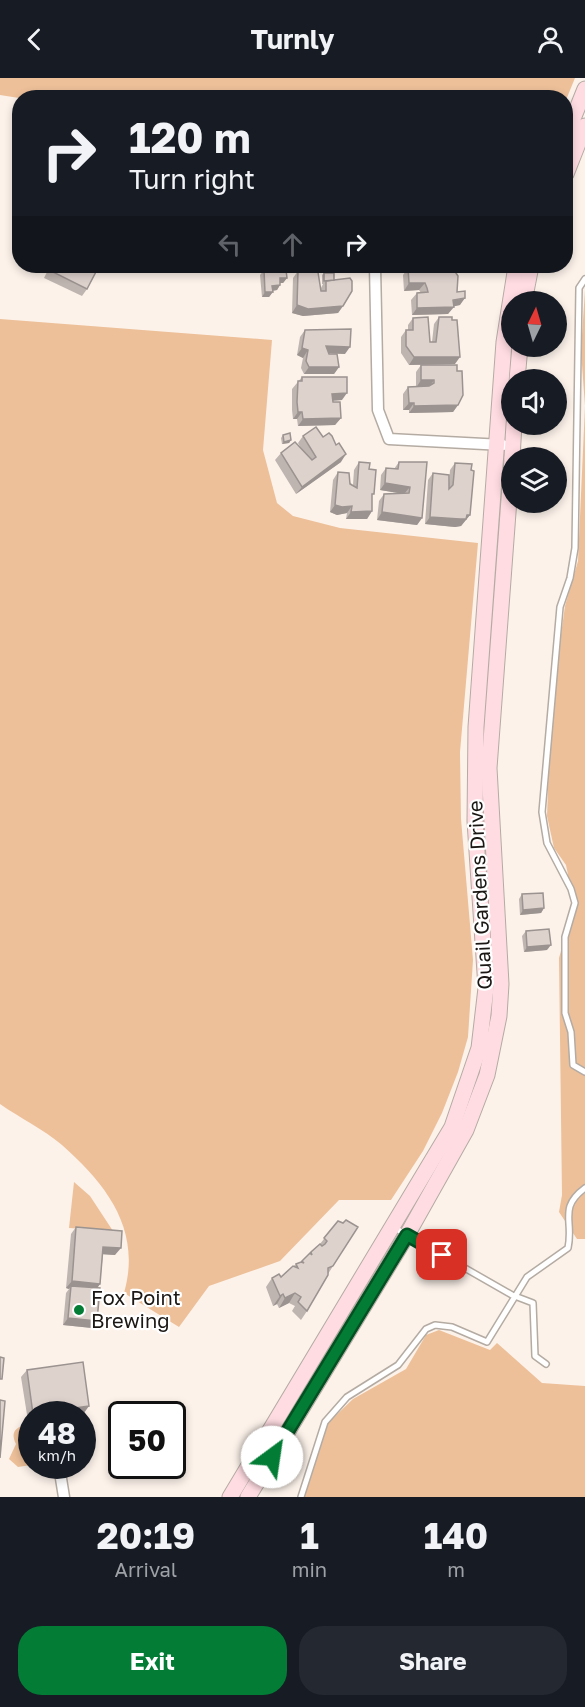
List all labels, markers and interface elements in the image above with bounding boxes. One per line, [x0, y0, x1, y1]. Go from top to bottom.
icon: back [18, 23, 51, 56]
text: Turnly [250, 23, 335, 55]
icon: person [534, 23, 567, 56]
text: 120 m [129, 112, 251, 162]
icon: right [30, 114, 108, 192]
text: Turn right [129, 163, 255, 195]
icon: left [213, 228, 246, 261]
icon: ahead [276, 228, 309, 261]
icon: right [339, 228, 372, 261]
north arrow [501, 291, 567, 357]
map controls [501, 291, 567, 513]
button: sound [501, 369, 567, 435]
button: layers [501, 447, 567, 513]
street label: Quail Gardens Drive [462, 800, 496, 990]
pin [416, 1229, 467, 1280]
icon: arrive [425, 1238, 458, 1271]
place label: Fox Point Brewing [91, 1285, 181, 1332]
marker: Fox Point Brewing [72, 1303, 86, 1317]
speed limit sign: 50 [108, 1401, 186, 1479]
text: 48 [38, 1415, 76, 1451]
position arrow [240, 1425, 304, 1489]
text: km/h [38, 1446, 76, 1464]
text: 20:19 [97, 1514, 195, 1557]
text: 1 [300, 1514, 319, 1557]
text: 140 [424, 1514, 488, 1557]
text: Arrival [115, 1557, 177, 1581]
text: min [292, 1557, 327, 1581]
text: m [447, 1557, 465, 1581]
button: Exit [18, 1626, 287, 1695]
button: Share [299, 1626, 567, 1695]

